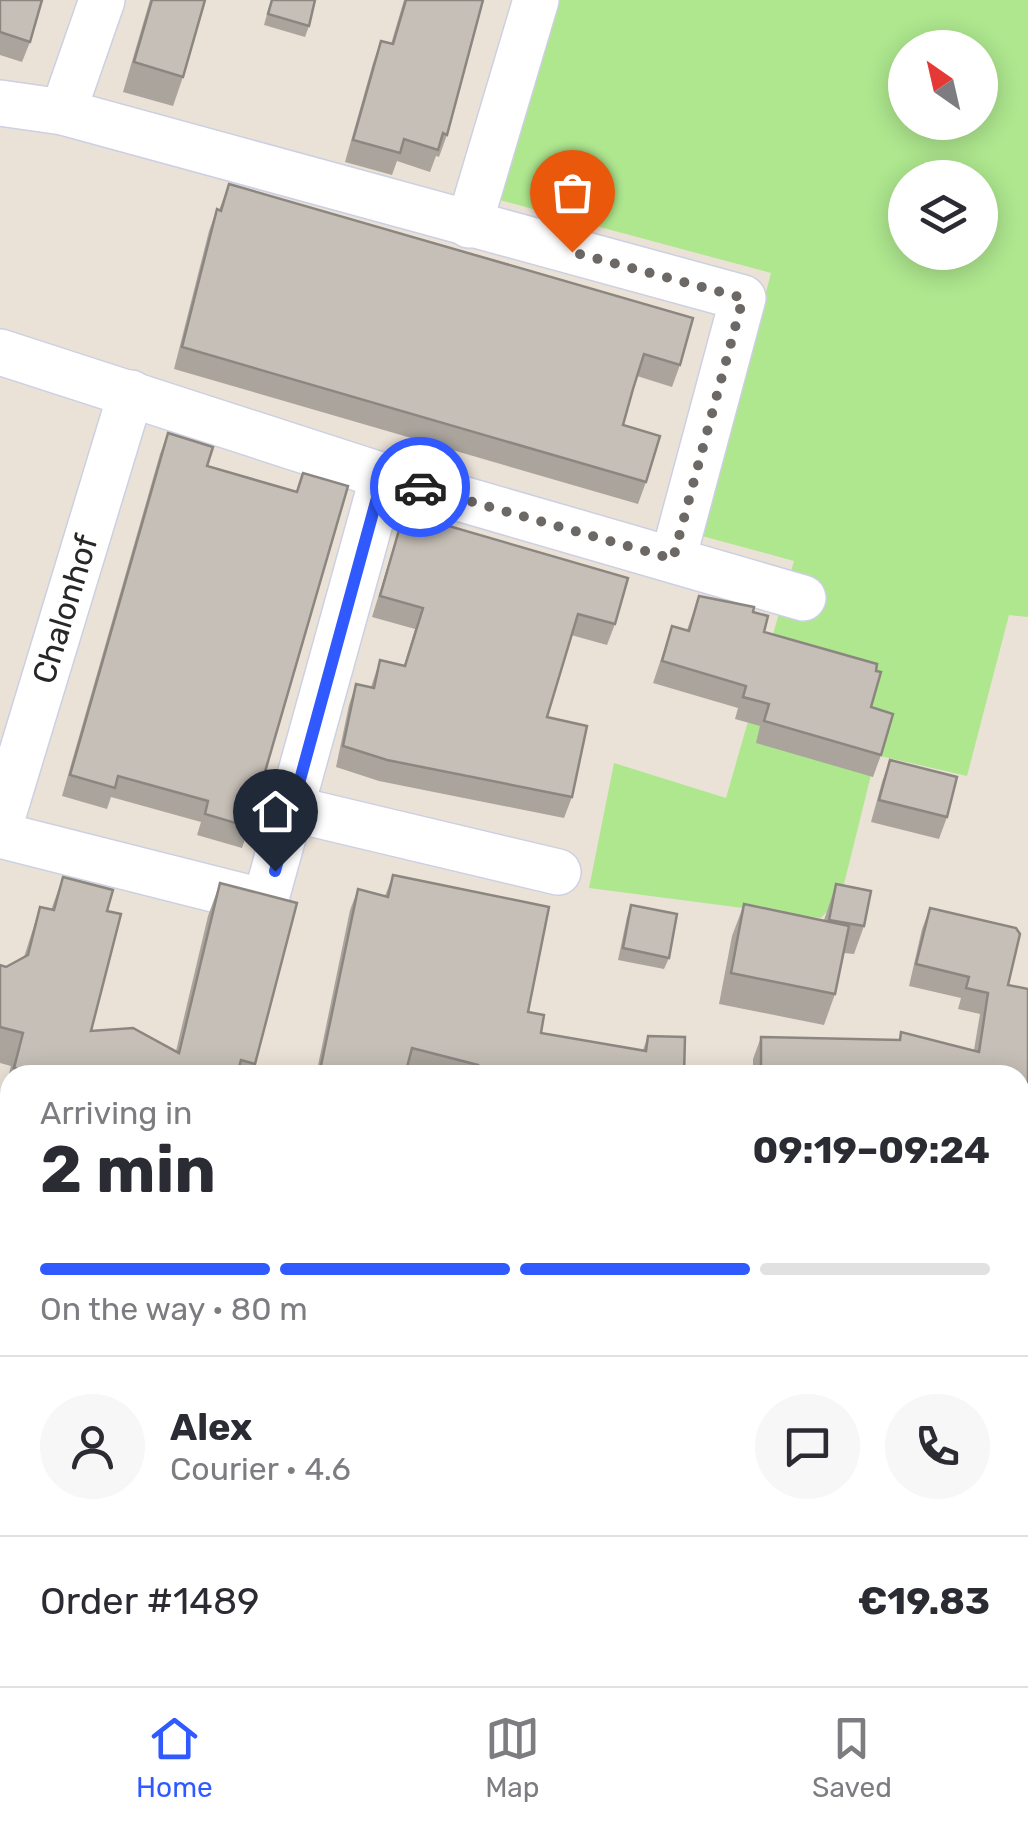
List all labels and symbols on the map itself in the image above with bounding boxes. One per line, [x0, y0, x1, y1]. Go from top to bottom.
north arrow [888, 30, 998, 140]
pin [530, 150, 615, 253]
courier [370, 437, 470, 537]
street label: Chalonhof [24, 529, 106, 688]
pin [233, 769, 318, 872]

